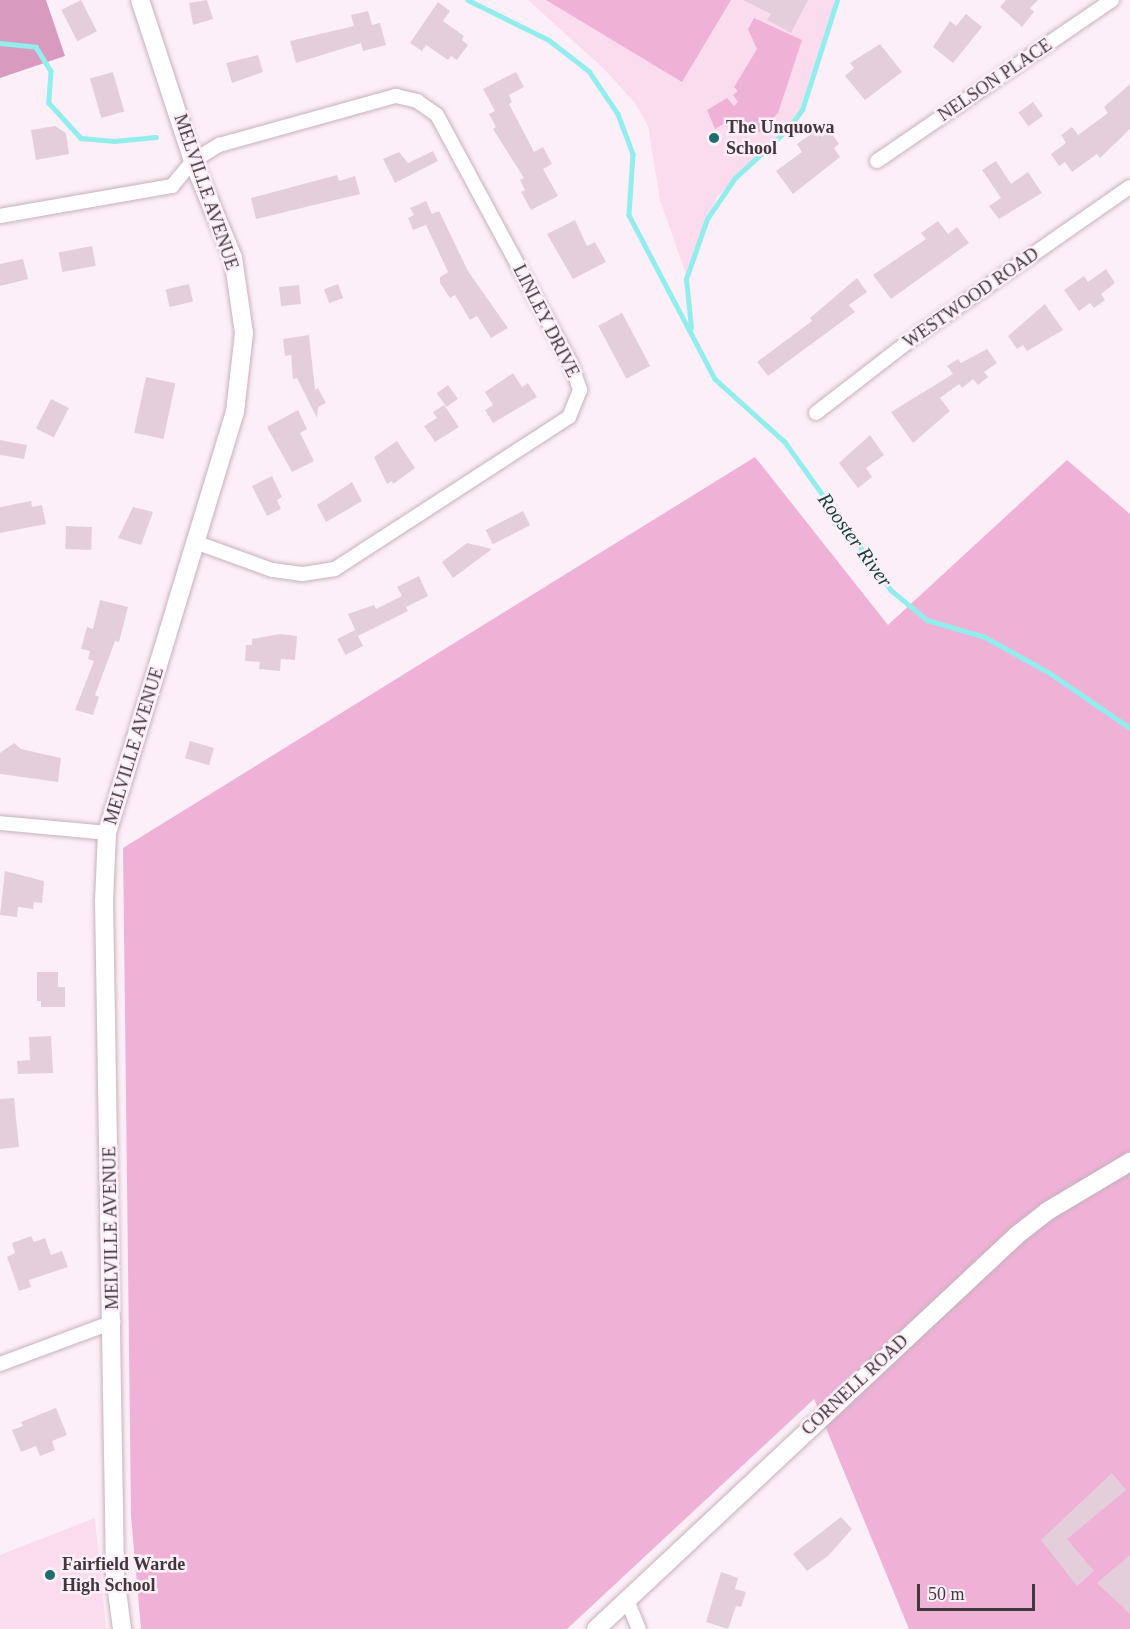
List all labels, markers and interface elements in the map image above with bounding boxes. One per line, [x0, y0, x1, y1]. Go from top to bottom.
street label: NELSON PLACE [934, 34, 1056, 126]
street label: MELVILLE AVENUE [169, 111, 243, 273]
place label: The Unquowa School [726, 117, 835, 160]
marker: The Unquowa School [707, 131, 721, 145]
street label: WESTWOOD ROAD [899, 243, 1043, 353]
street label: LINLEY DRIVE [508, 261, 584, 381]
water label: Rooster River [813, 488, 897, 592]
street label: MELVILLE AVENUE [100, 664, 168, 828]
street label: MELVILLE AVENUE [99, 1146, 123, 1310]
street label: CORNELL ROAD [797, 1330, 913, 1440]
place label: Fairfield Warde High School [62, 1554, 185, 1596]
marker: Fairfield Warde High School [43, 1568, 57, 1582]
scale bar [920, 1572, 1038, 1610]
text: 50 m [928, 1584, 965, 1604]

